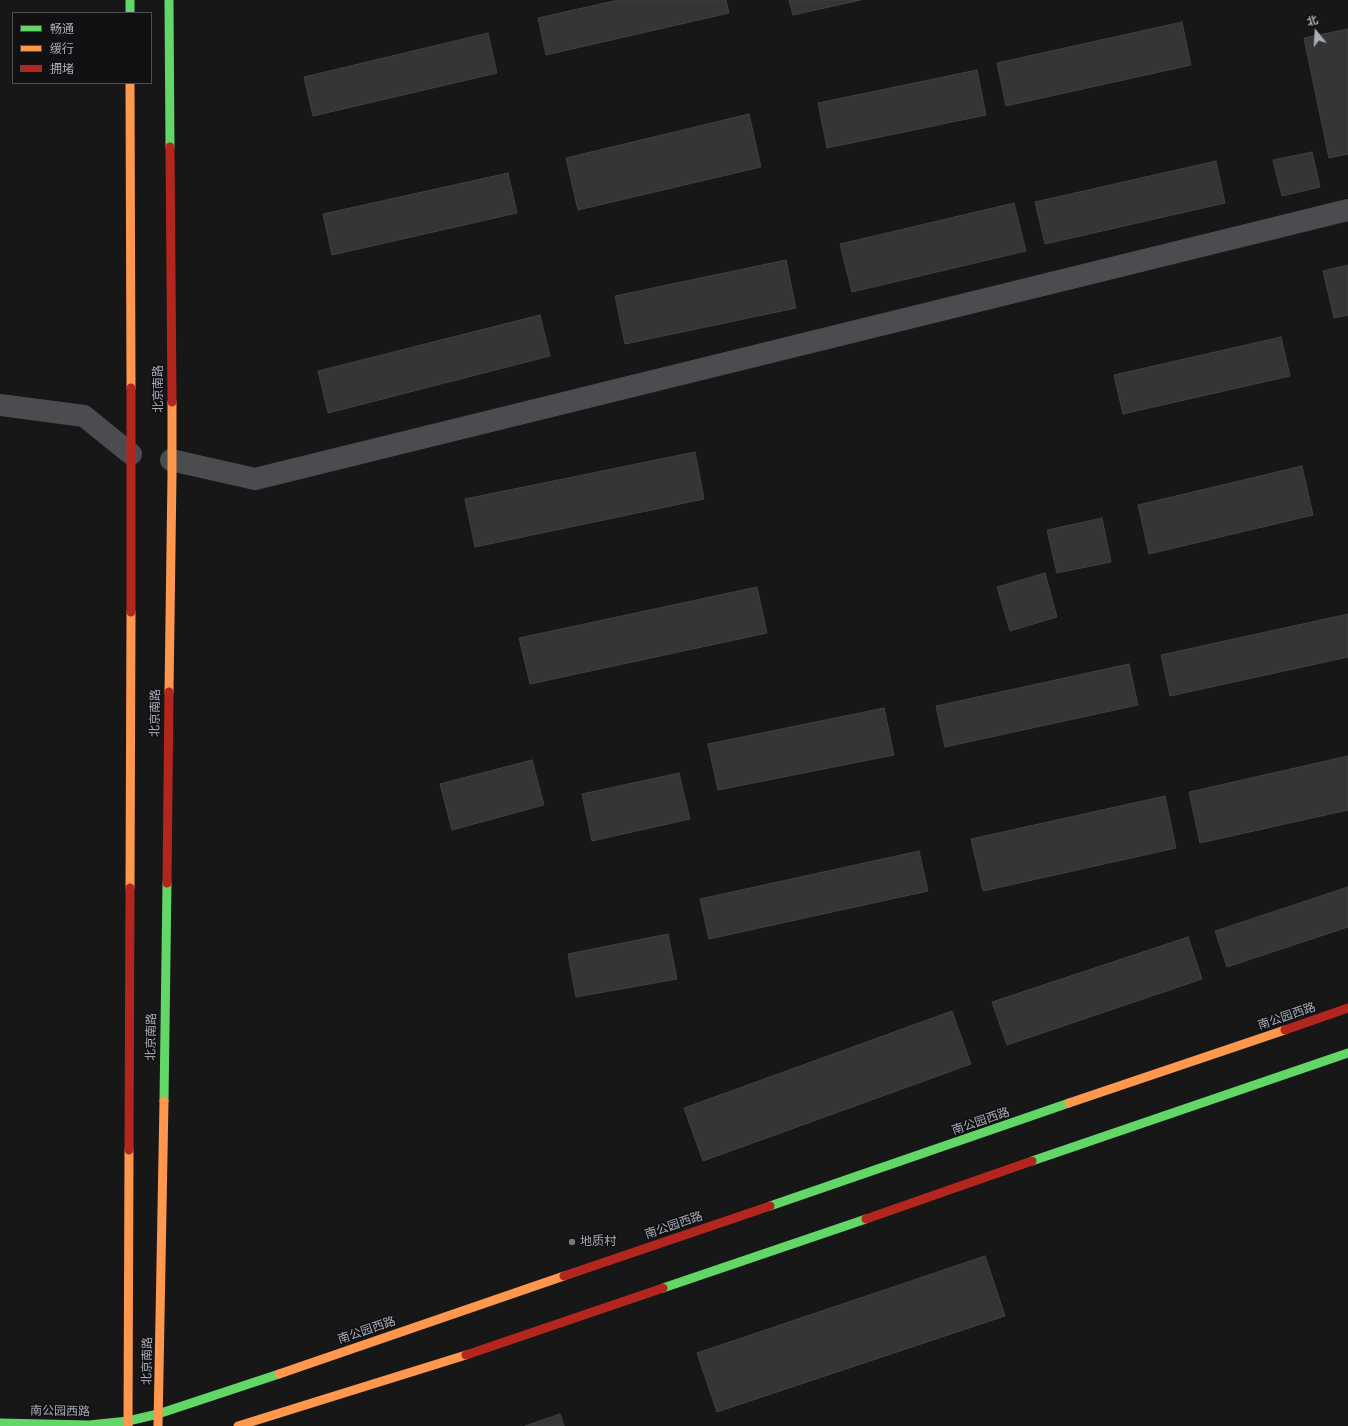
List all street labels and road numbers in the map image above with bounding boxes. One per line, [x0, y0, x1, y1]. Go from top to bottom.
street label: 北京南路 [152, 365, 166, 413]
street label: 北京南路 [148, 689, 164, 737]
street label: 南公园西路 [1256, 1000, 1318, 1034]
street label: 北京南路 [144, 1013, 160, 1061]
street label: 南公园西路 [950, 1105, 1012, 1139]
street label: 南公园西路 [643, 1209, 705, 1243]
street label: 南公园西路 [336, 1314, 398, 1348]
street label: 北京南路 [140, 1337, 156, 1385]
street label: 南公园西路 [30, 1404, 90, 1420]

